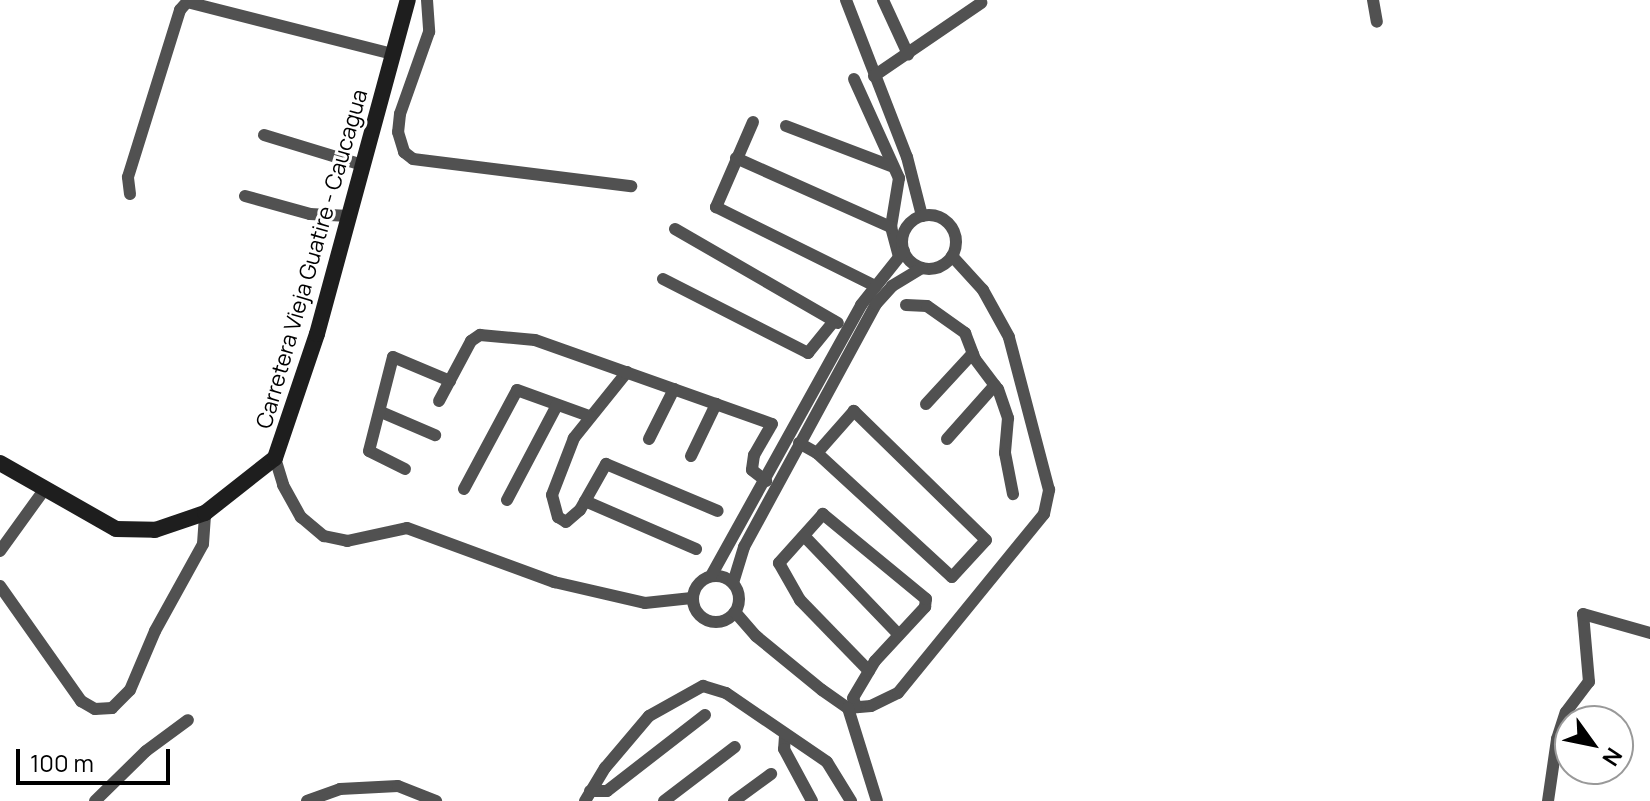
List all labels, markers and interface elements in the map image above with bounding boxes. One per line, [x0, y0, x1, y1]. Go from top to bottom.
street label: Carretera Vieja Guatire - Caucagua [251, 86, 373, 432]
north arrow [1554, 705, 1634, 785]
scale bar [20, 733, 174, 783]
text: N [1596, 742, 1629, 772]
text: 100 m [30, 746, 94, 779]

